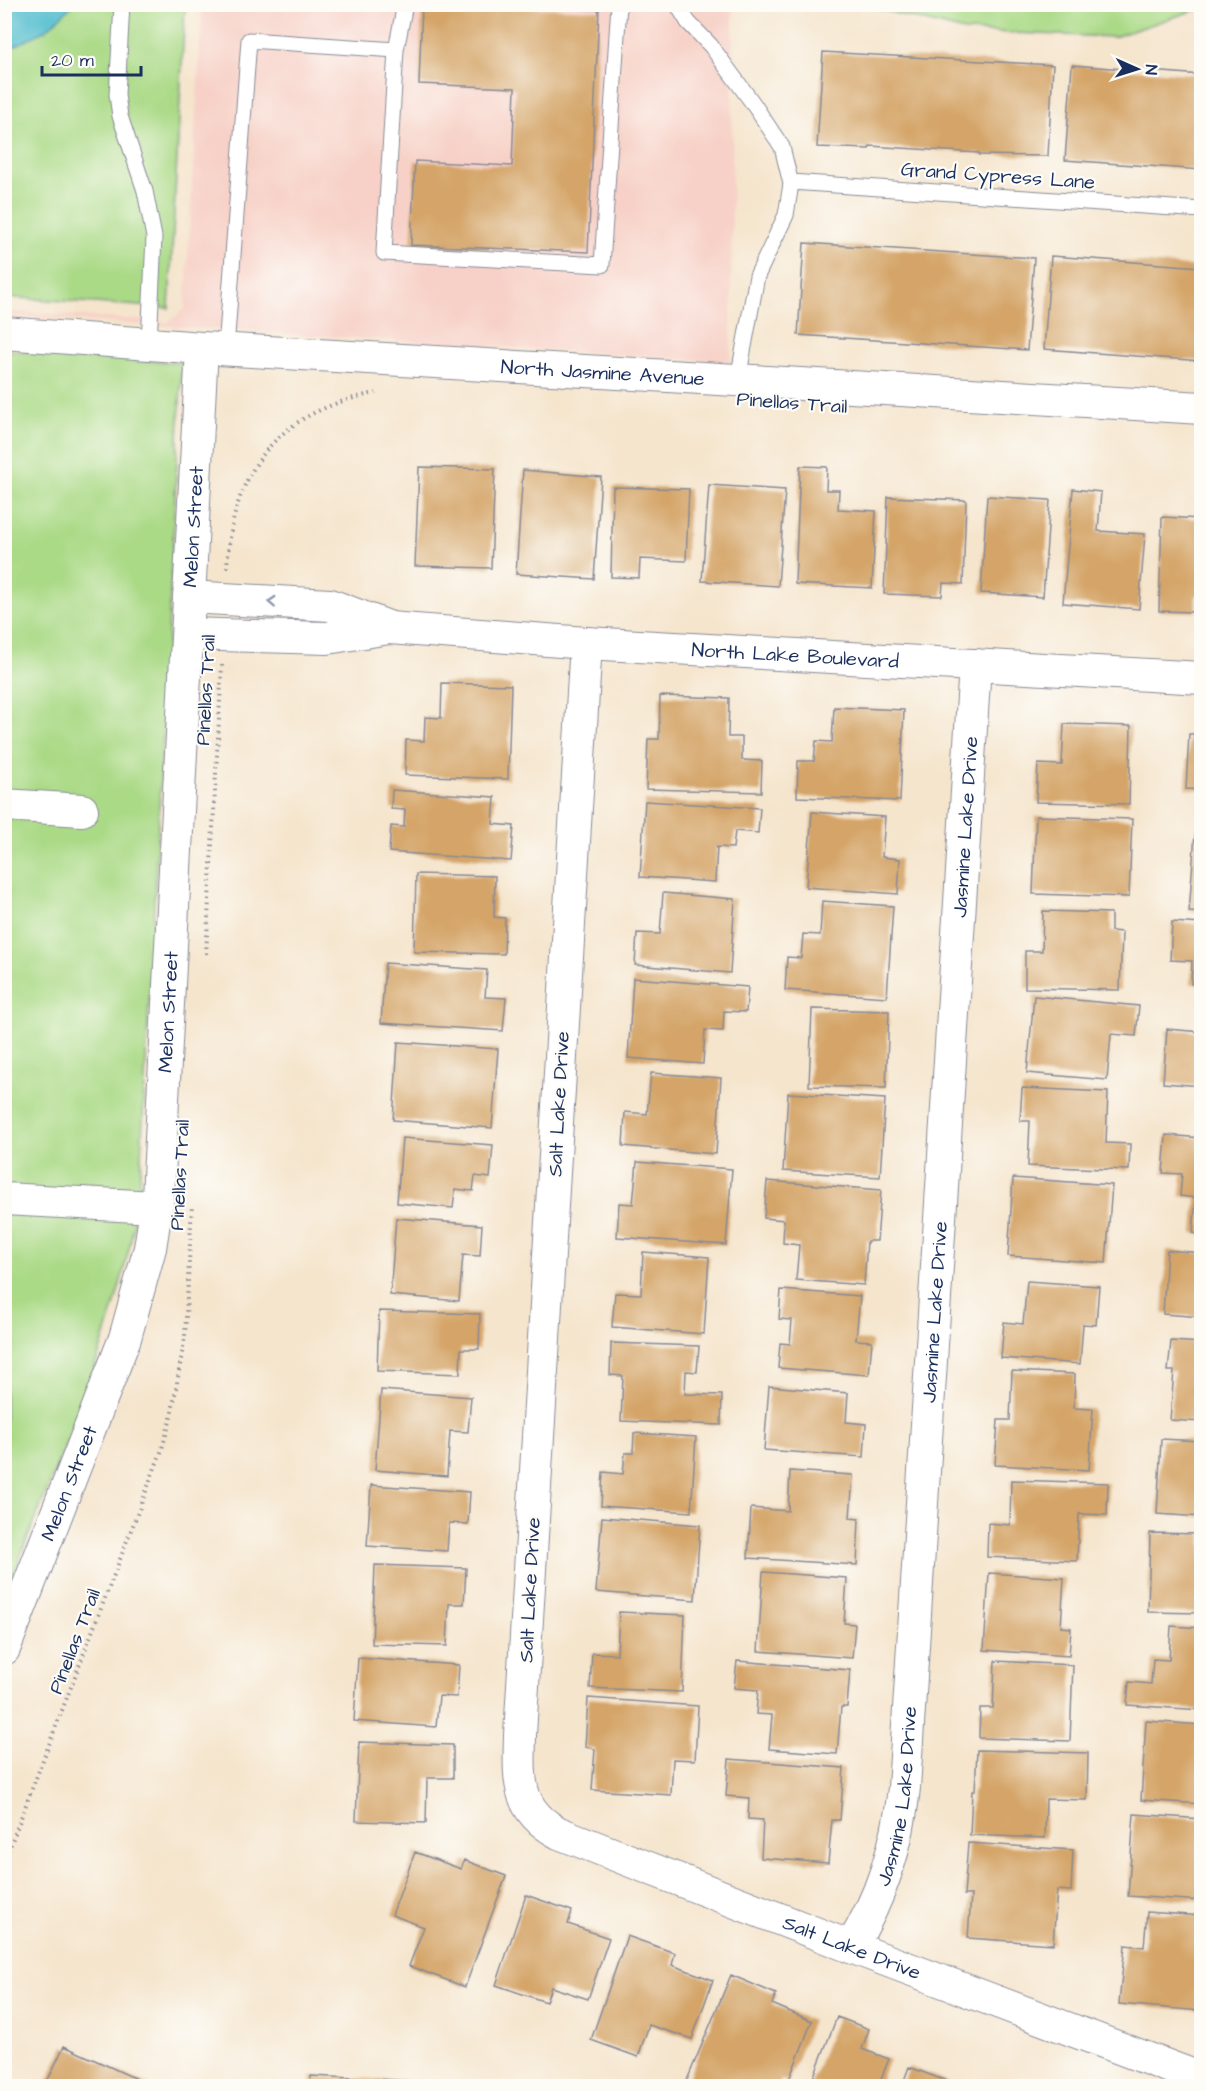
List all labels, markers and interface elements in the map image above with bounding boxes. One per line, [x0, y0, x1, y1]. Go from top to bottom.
scale bar [42, 39, 141, 77]
north arrow [1107, 39, 1167, 99]
text: 20 m [51, 48, 94, 73]
text: N [1140, 64, 1162, 75]
street label: Grand Cypress Lane [900, 155, 1096, 198]
street label: North Jasmine Avenue [500, 353, 706, 393]
street label: Pinellas Trail [736, 385, 848, 421]
street label: Melon Street [177, 465, 211, 588]
one-way arrow [267, 595, 276, 608]
street label: Pinellas Trail [189, 634, 223, 746]
street label: North Lake Boulevard [691, 636, 900, 676]
street label: Jasmine Lake Drive [946, 735, 985, 919]
street label: Melon Street [151, 951, 186, 1073]
street label: Salt Lake Drive [541, 1030, 577, 1177]
street label: Pinellas Trail [163, 1119, 197, 1231]
street label: Jasmine Lake Drive [915, 1220, 955, 1404]
street label: Melon Street [34, 1422, 105, 1545]
street label: Salt Lake Drive [512, 1516, 548, 1663]
street label: Pinellas Trail [42, 1585, 108, 1698]
street label: Jasmine Lake Drive [869, 1705, 924, 1890]
street label: Salt Lake Drive [779, 1909, 925, 1987]

